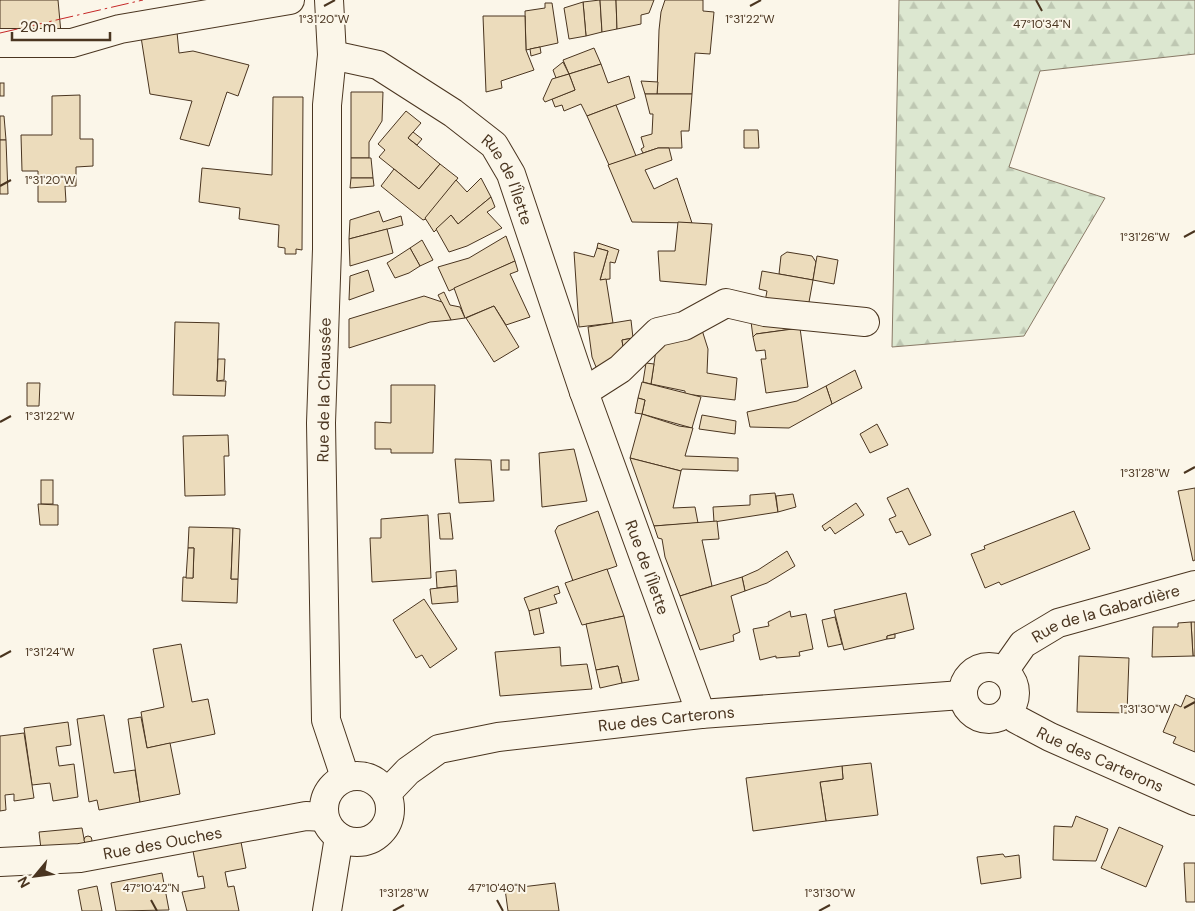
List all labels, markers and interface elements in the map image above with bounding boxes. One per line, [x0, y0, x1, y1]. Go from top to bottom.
scale bar [12, 10, 110, 42]
text: 1°31'20"W [299, 11, 350, 27]
text: 1°31'22"W [725, 11, 775, 27]
text: 47°10'34"N [1013, 16, 1071, 32]
text: 20 m [20, 17, 56, 37]
street label: Rue de l'Îlette [478, 129, 538, 227]
text: 1°31'20"W [25, 172, 76, 188]
text: 1°31'26"W [1120, 229, 1170, 245]
street label: Rue de la Chaussée [312, 317, 336, 463]
text: 1°31'22"W [25, 408, 75, 424]
text: 1°31'28"W [1120, 465, 1170, 481]
street label: Rue de l'Îlette [621, 517, 674, 617]
street label: Rue de la Gabardière [1027, 579, 1182, 647]
text: 1°31'24"W [25, 644, 75, 660]
street label: Rue des Carterons [597, 701, 735, 736]
text: 1°31'30"W [1120, 701, 1171, 717]
street label: Rue des Carterons [1033, 721, 1167, 797]
street label: Rue des Ouches [101, 821, 224, 864]
north arrow [10, 851, 60, 901]
text: N [13, 873, 34, 891]
text: 47°10'42"N [122, 880, 180, 896]
text: 47°10'40"N [468, 880, 526, 896]
text: 1°31'28"W [379, 885, 429, 901]
text: 1°31'30"W [805, 885, 856, 901]

